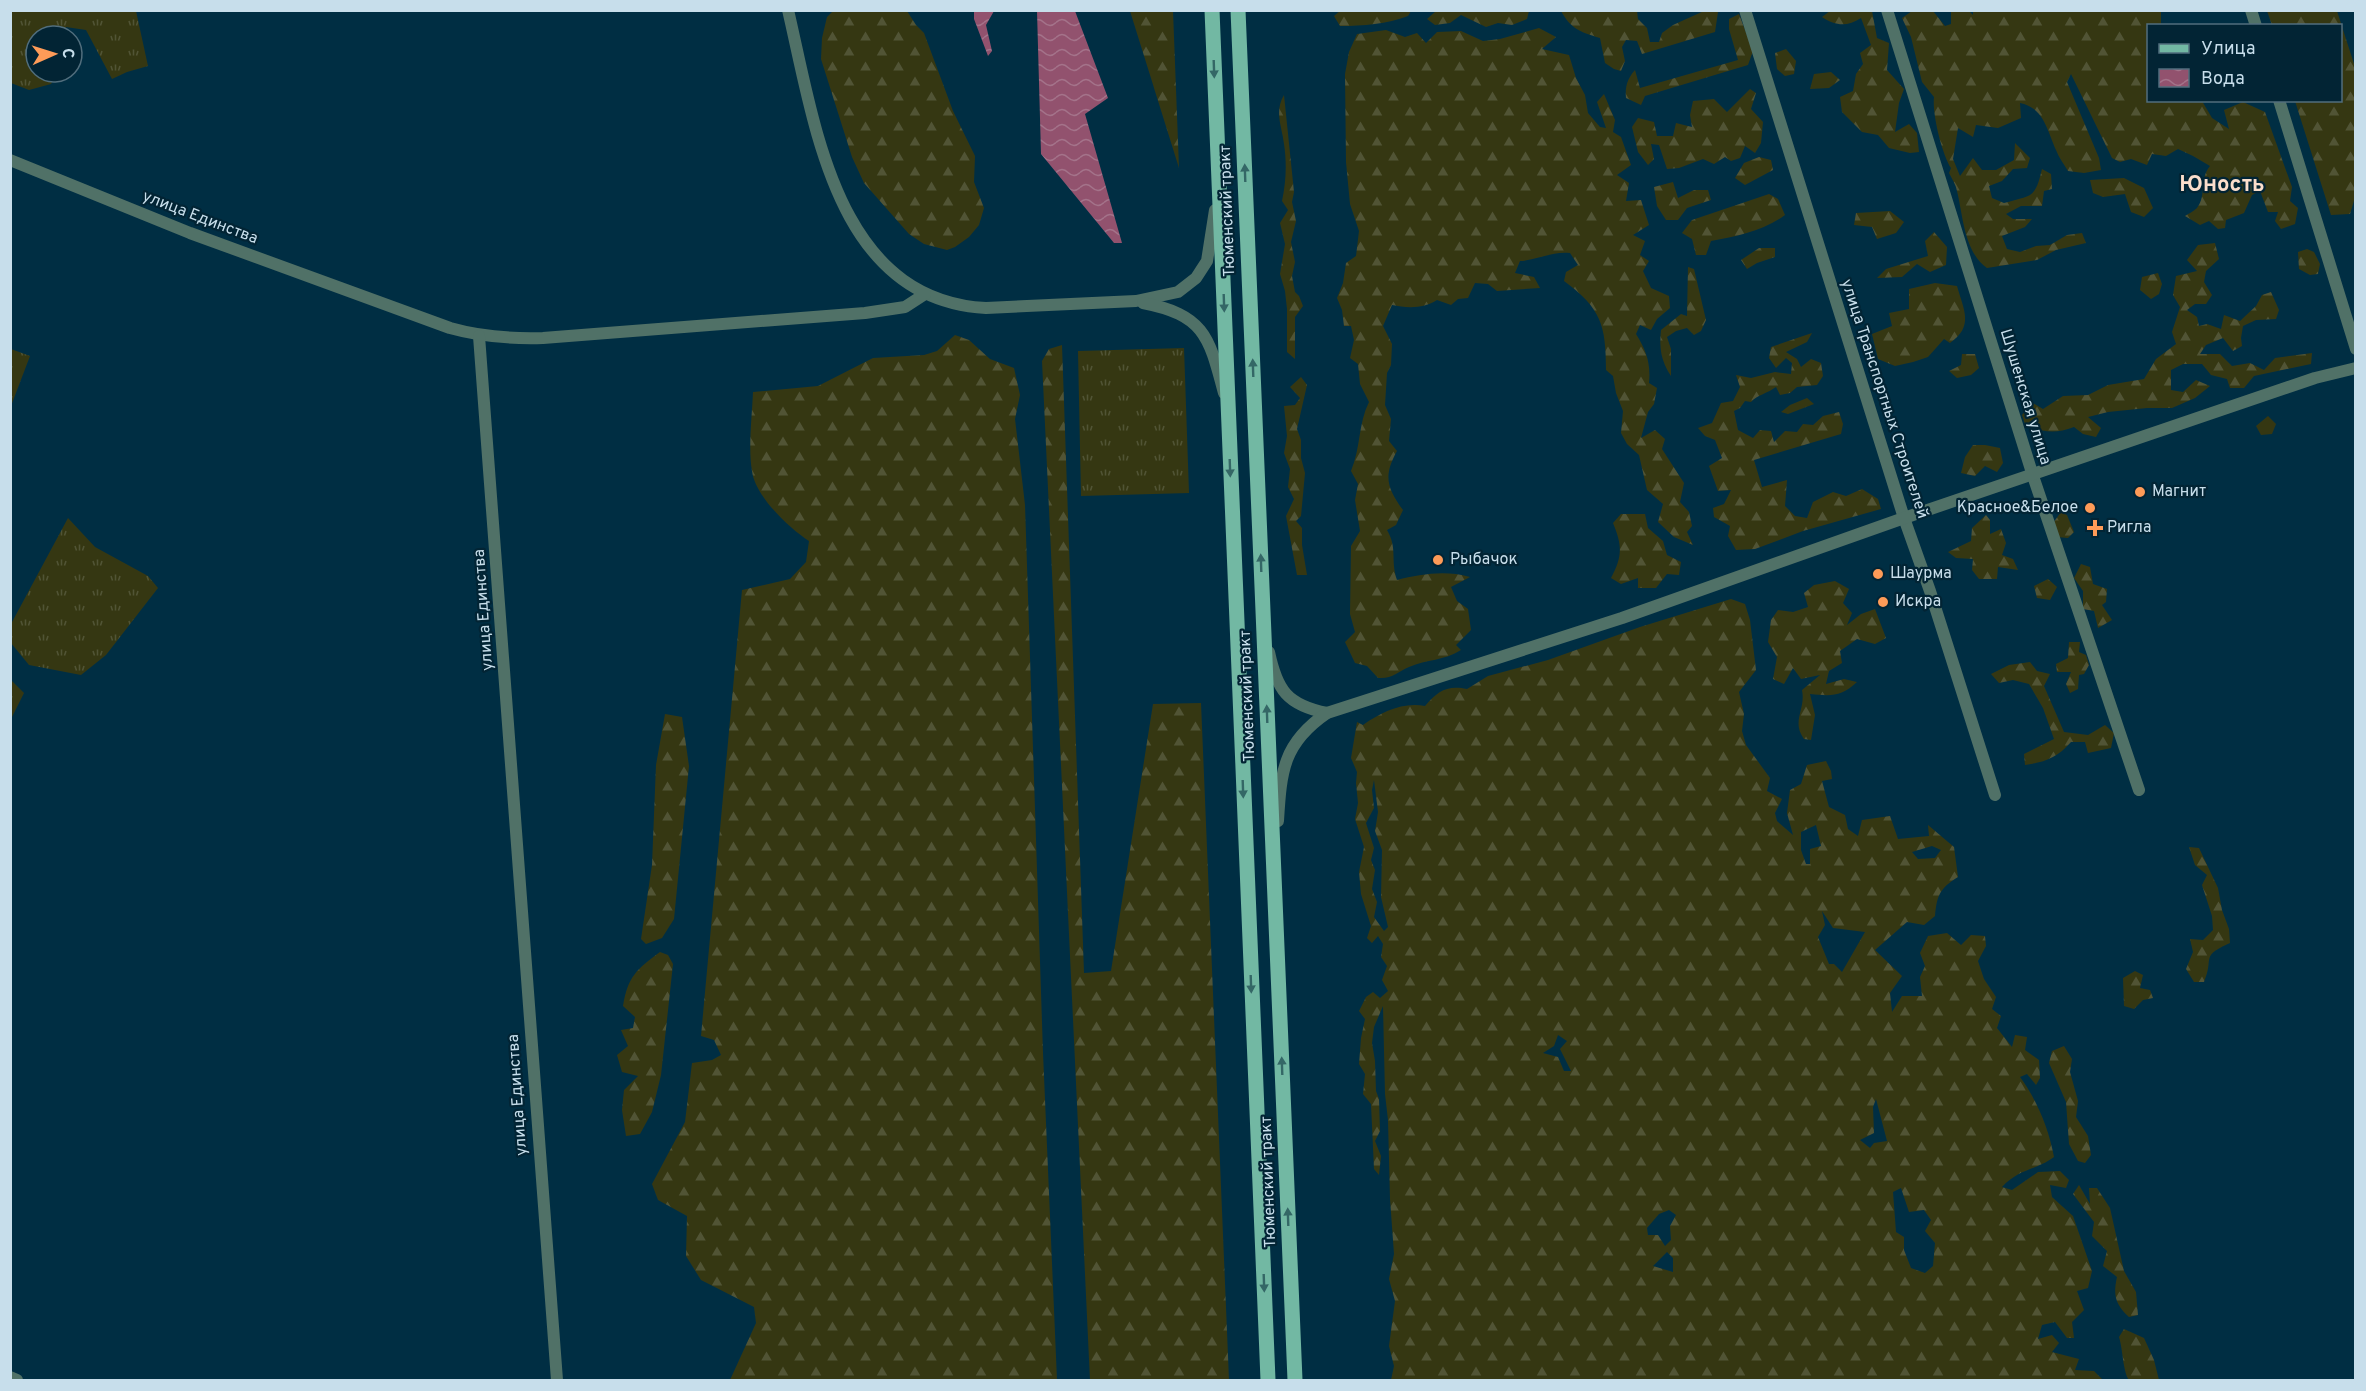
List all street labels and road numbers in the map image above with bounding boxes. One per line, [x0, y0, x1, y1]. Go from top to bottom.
street label: Тюменский тракт [1216, 145, 1240, 277]
street label: улица Единства [139, 187, 261, 249]
street label: улица Транспортных Строителей [1836, 277, 1932, 521]
street label: Шушенская улица [1995, 327, 2055, 467]
street label: улица Единства [470, 548, 498, 672]
street label: Тюменский тракт [1236, 630, 1260, 762]
street label: улица Единства [504, 1033, 532, 1157]
street label: Тюменский тракт [1257, 1116, 1281, 1248]

